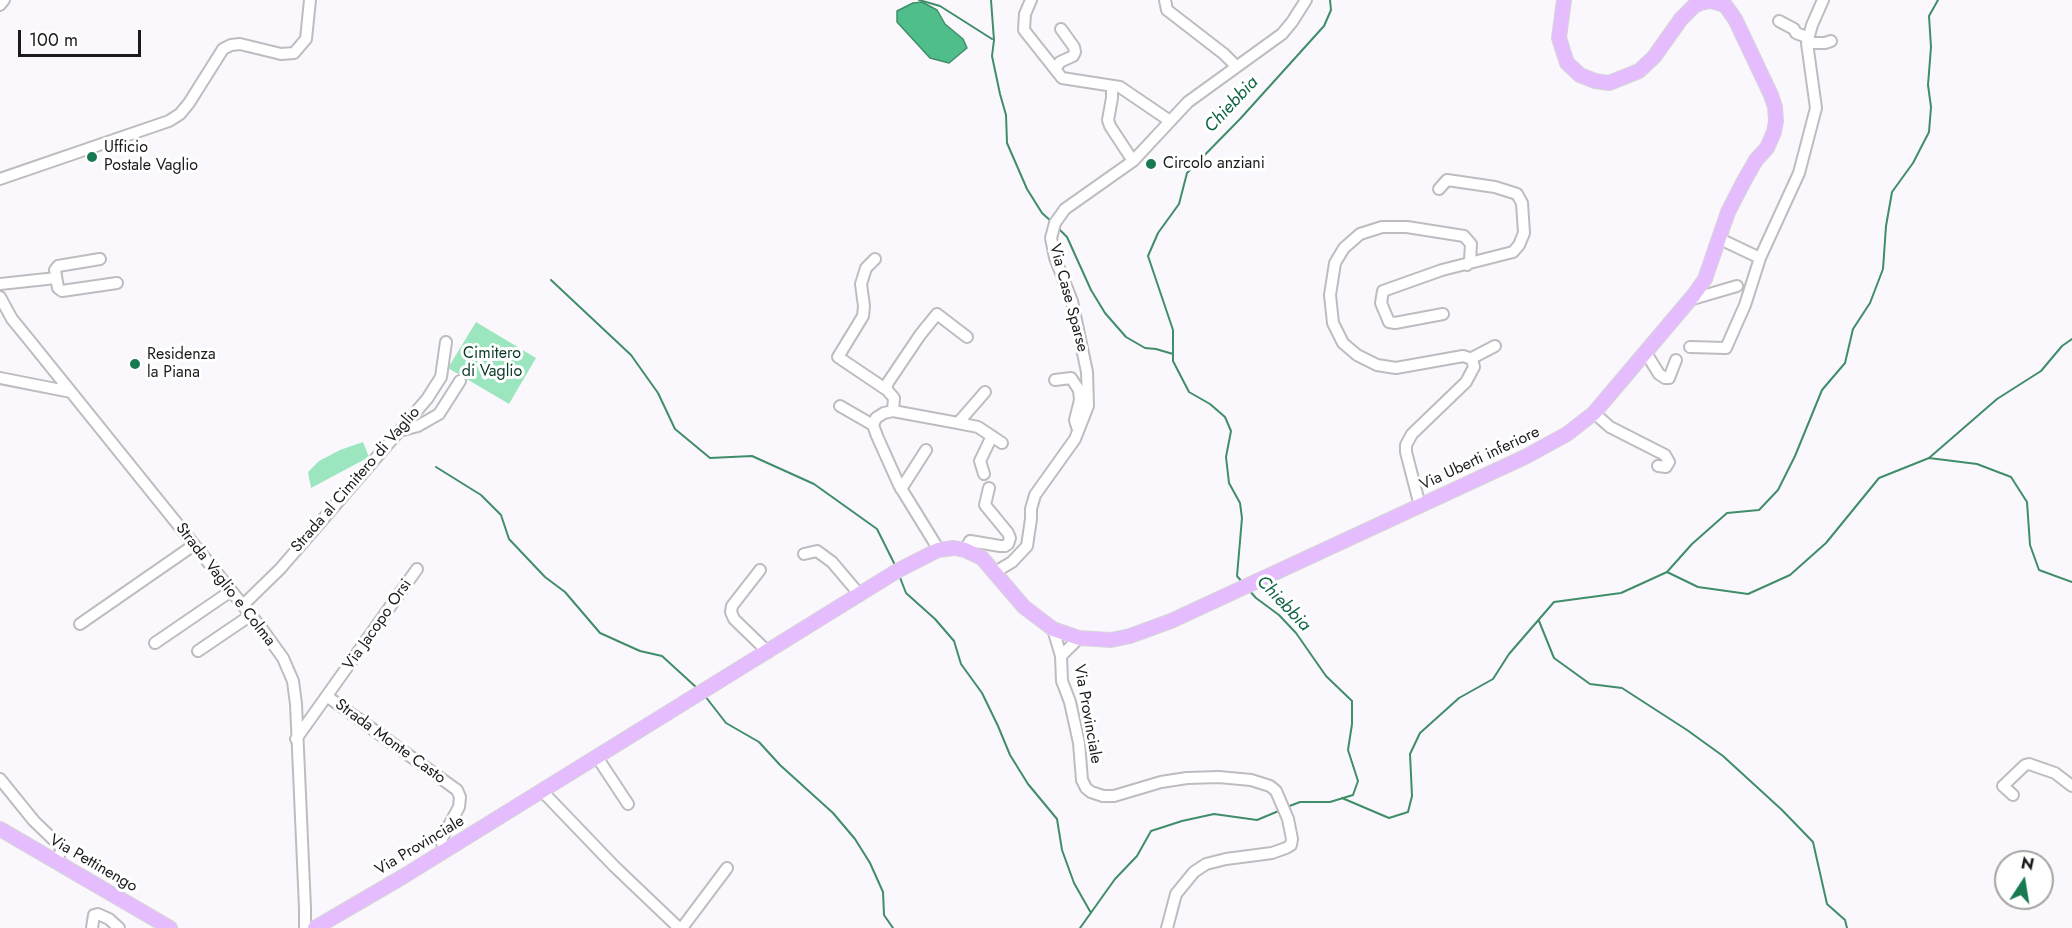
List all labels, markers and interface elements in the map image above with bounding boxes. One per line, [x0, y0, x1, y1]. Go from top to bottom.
scale bar [21, 18, 144, 56]
text: 100 m [29, 27, 78, 53]
water label: Chiebbia [1201, 72, 1263, 138]
place label: Ufficio Postale Vaglio [104, 138, 198, 176]
marker: Ufficio Postale Vaglio [85, 150, 99, 164]
place label: Circolo anziani [1163, 154, 1265, 174]
marker: Circolo anziani [1144, 157, 1158, 171]
street label: Via Case Sparse [1044, 242, 1092, 354]
park label: Cimitero di Vaglio [462, 344, 522, 382]
place label: Residenza la Piana [147, 345, 216, 383]
marker: Residenza la Piana [128, 357, 142, 371]
street label: Strada al Cimitero di Vaglio [288, 403, 424, 557]
street label: Via Uberti inferiore [1417, 423, 1543, 495]
street label: Strada Vaglio e Colma [171, 520, 279, 650]
water label: Chiebbia [1251, 572, 1315, 636]
street label: Via Jacopo Orsi [340, 576, 416, 674]
street label: Via Provinciale [1069, 663, 1105, 765]
street label: Strada Monte Casto [331, 695, 449, 789]
street label: Via Provinciale [372, 812, 468, 880]
street label: Via Pettinengo [46, 831, 140, 897]
north arrow [1994, 850, 2054, 910]
text: N [2019, 851, 2036, 876]

